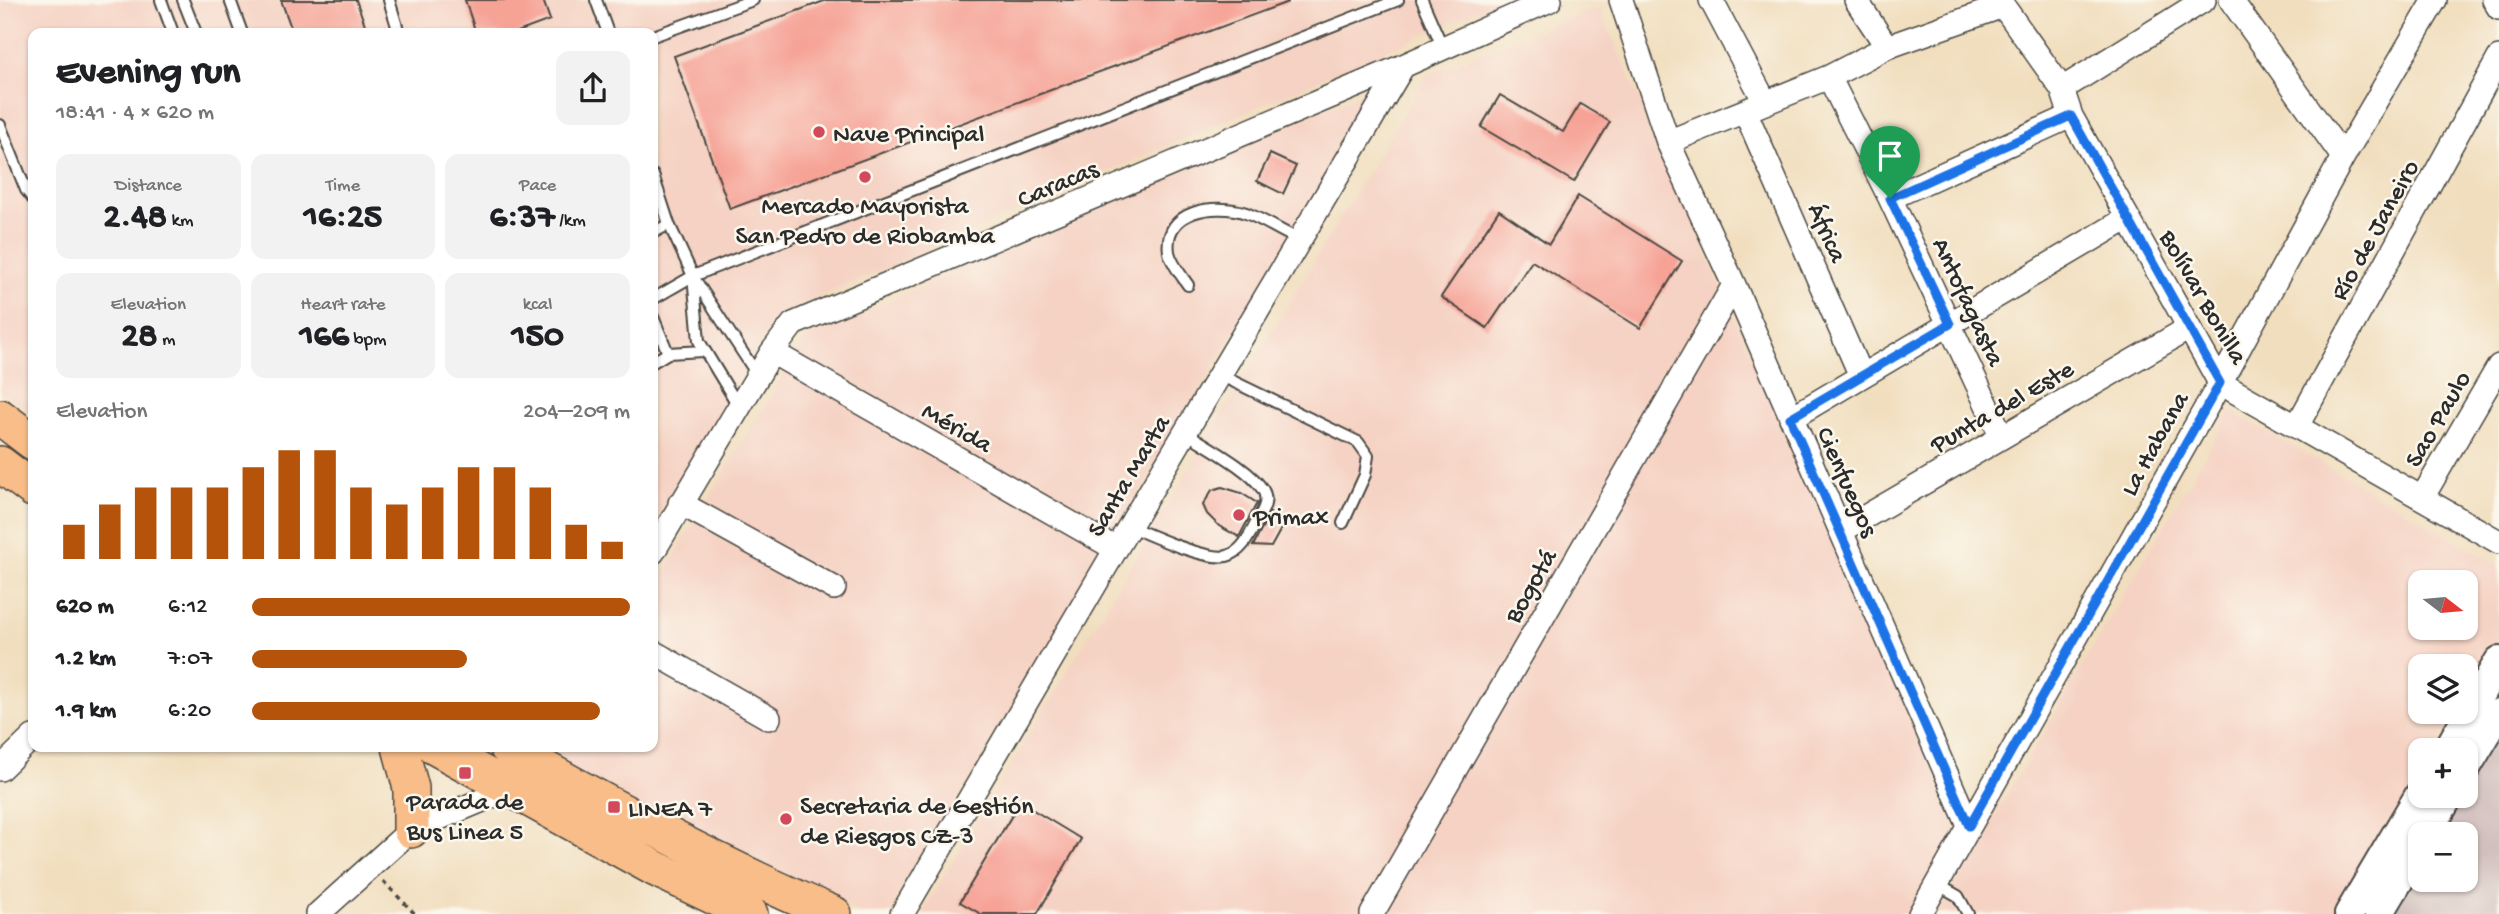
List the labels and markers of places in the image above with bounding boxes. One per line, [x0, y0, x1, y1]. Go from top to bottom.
place label: Nave Principal [833, 121, 984, 152]
marker: Nave Principal [811, 124, 827, 140]
pin [1860, 126, 1920, 198]
marker: Mercado Mayorista San Pedro de Riobamba [857, 169, 873, 185]
place label: Mercado Mayorista San Pedro de Riobamba [735, 193, 996, 254]
place label: Primax [1252, 504, 1329, 535]
marker: Primax [1231, 507, 1247, 523]
marker: Parada de Bus Linea 5 [457, 765, 473, 781]
place label: Parada de Bus Linea 5 [406, 789, 524, 850]
place label: Secretaria de Gestión de Riesgos CZ-3 [800, 793, 1034, 854]
place label: LINEA 7 [628, 796, 713, 827]
marker: LINEA 7 [606, 799, 622, 815]
marker: Secretaria de Gestión de Riesgos CZ-3 [778, 811, 794, 827]

